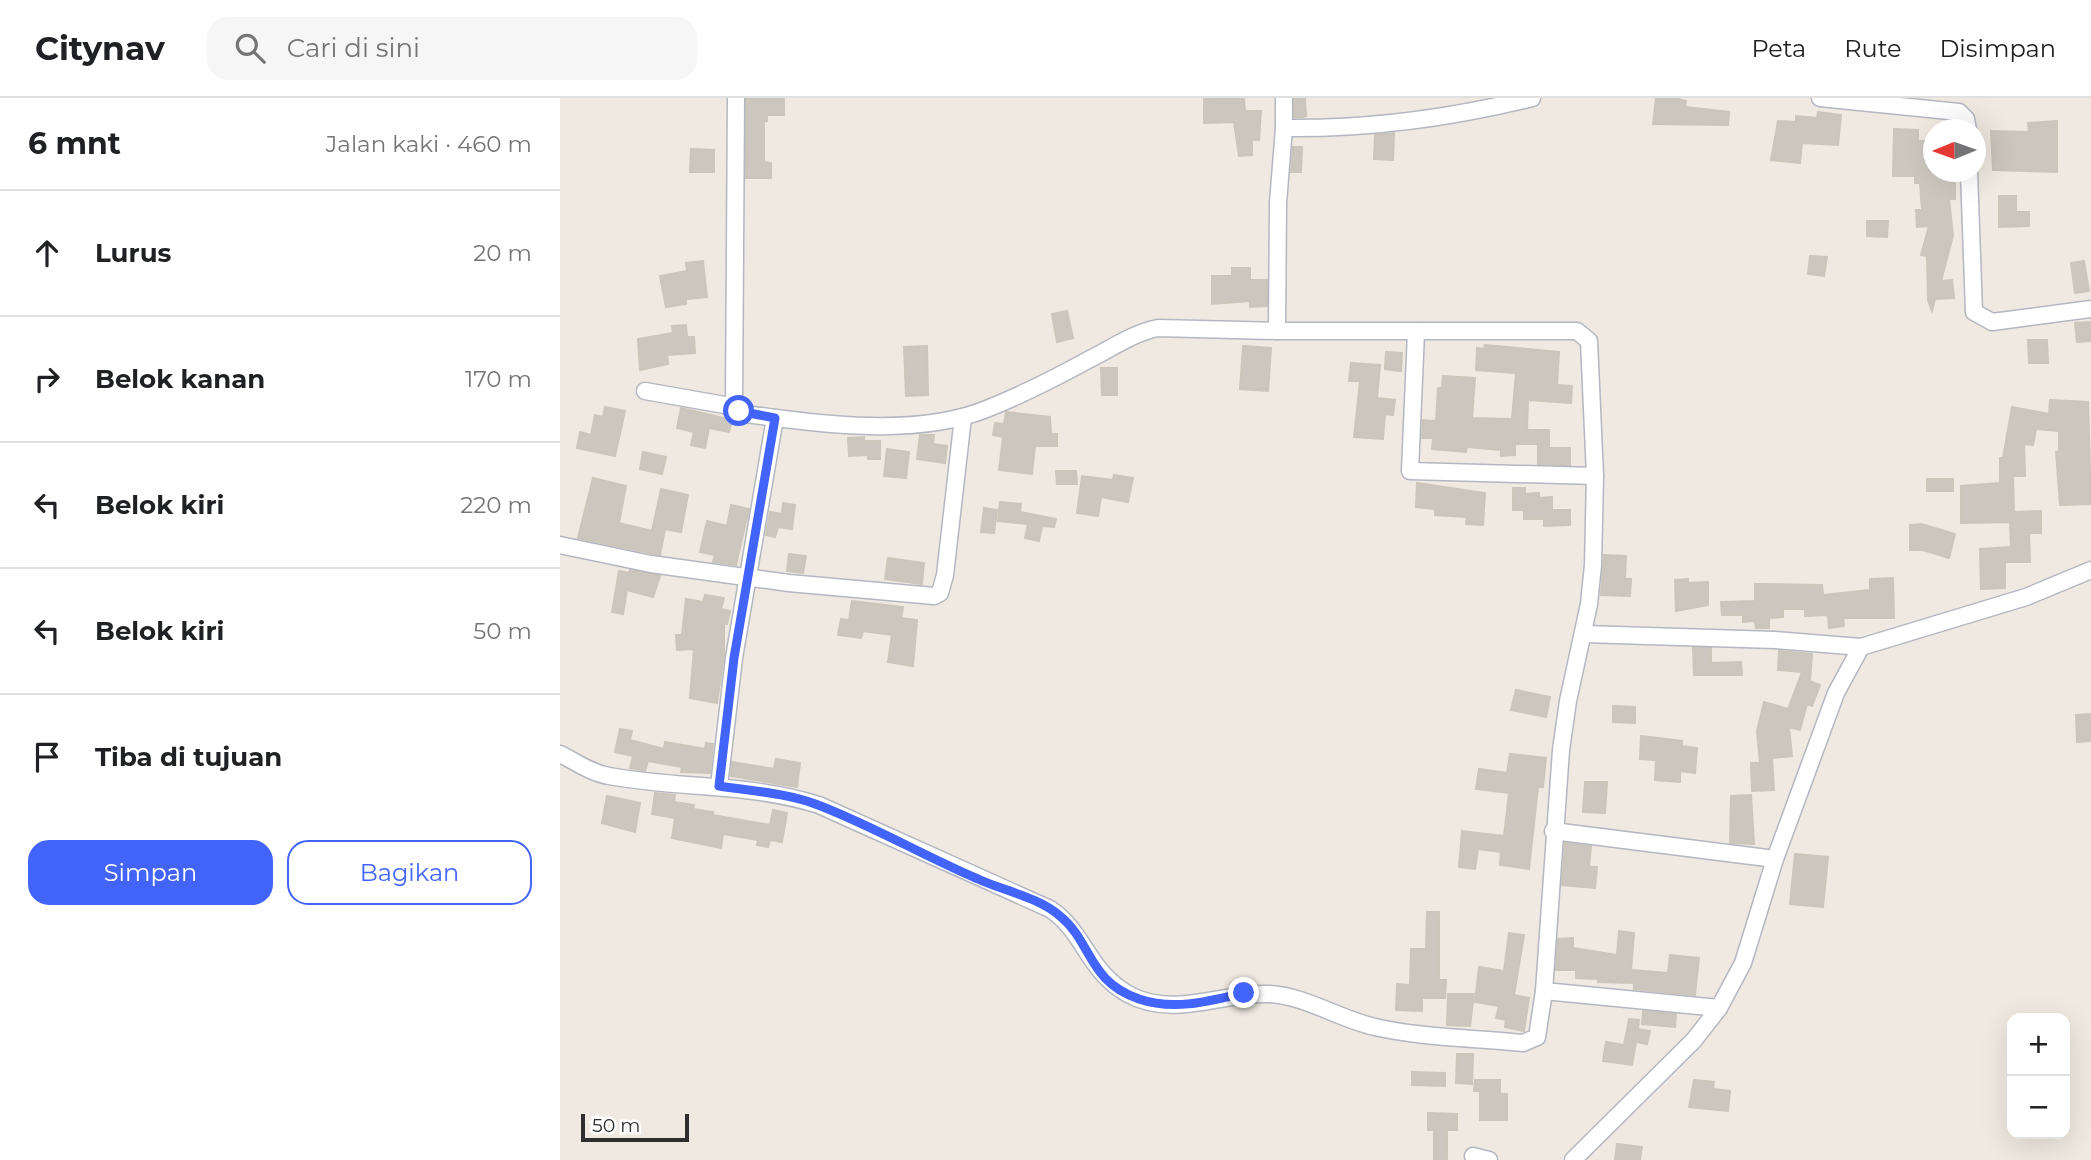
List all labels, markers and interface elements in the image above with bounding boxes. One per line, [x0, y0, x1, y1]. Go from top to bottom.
search box [207, 17, 697, 80]
text: Citynav [35, 28, 165, 68]
icon: search [231, 29, 269, 67]
text: Cari di sini [287, 32, 420, 64]
text: Peta [1751, 34, 1806, 63]
text: Rute [1844, 34, 1902, 63]
text: Disimpan [1940, 34, 2056, 63]
north arrow [1923, 119, 1986, 182]
text: 6 mnt [28, 125, 121, 162]
text: Jalan kaki · 460 m [326, 130, 532, 158]
icon: ahead [28, 234, 66, 272]
text: Lurus [95, 237, 171, 269]
text: 20 m [473, 239, 532, 267]
icon: right [28, 360, 66, 398]
text: Belok kanan [95, 363, 265, 395]
text: 170 m [465, 365, 532, 393]
route start [723, 395, 754, 426]
icon: left [28, 486, 66, 524]
text: Belok kiri [95, 489, 224, 521]
text: 220 m [460, 491, 532, 519]
icon: left [28, 612, 66, 650]
text: Belok kiri [95, 615, 224, 647]
text: 50 m [473, 617, 532, 645]
icon: arrive [28, 738, 66, 776]
text: Tiba di tujuan [95, 741, 282, 773]
button: Simpan [28, 840, 273, 905]
button: Bagikan [287, 840, 532, 905]
route end [1228, 977, 1259, 1008]
map controls [2007, 1013, 2070, 1139]
button: + [2007, 1013, 2070, 1076]
button: − [2007, 1076, 2070, 1139]
scale bar [581, 1111, 690, 1143]
text: 50 m [592, 1114, 640, 1137]

